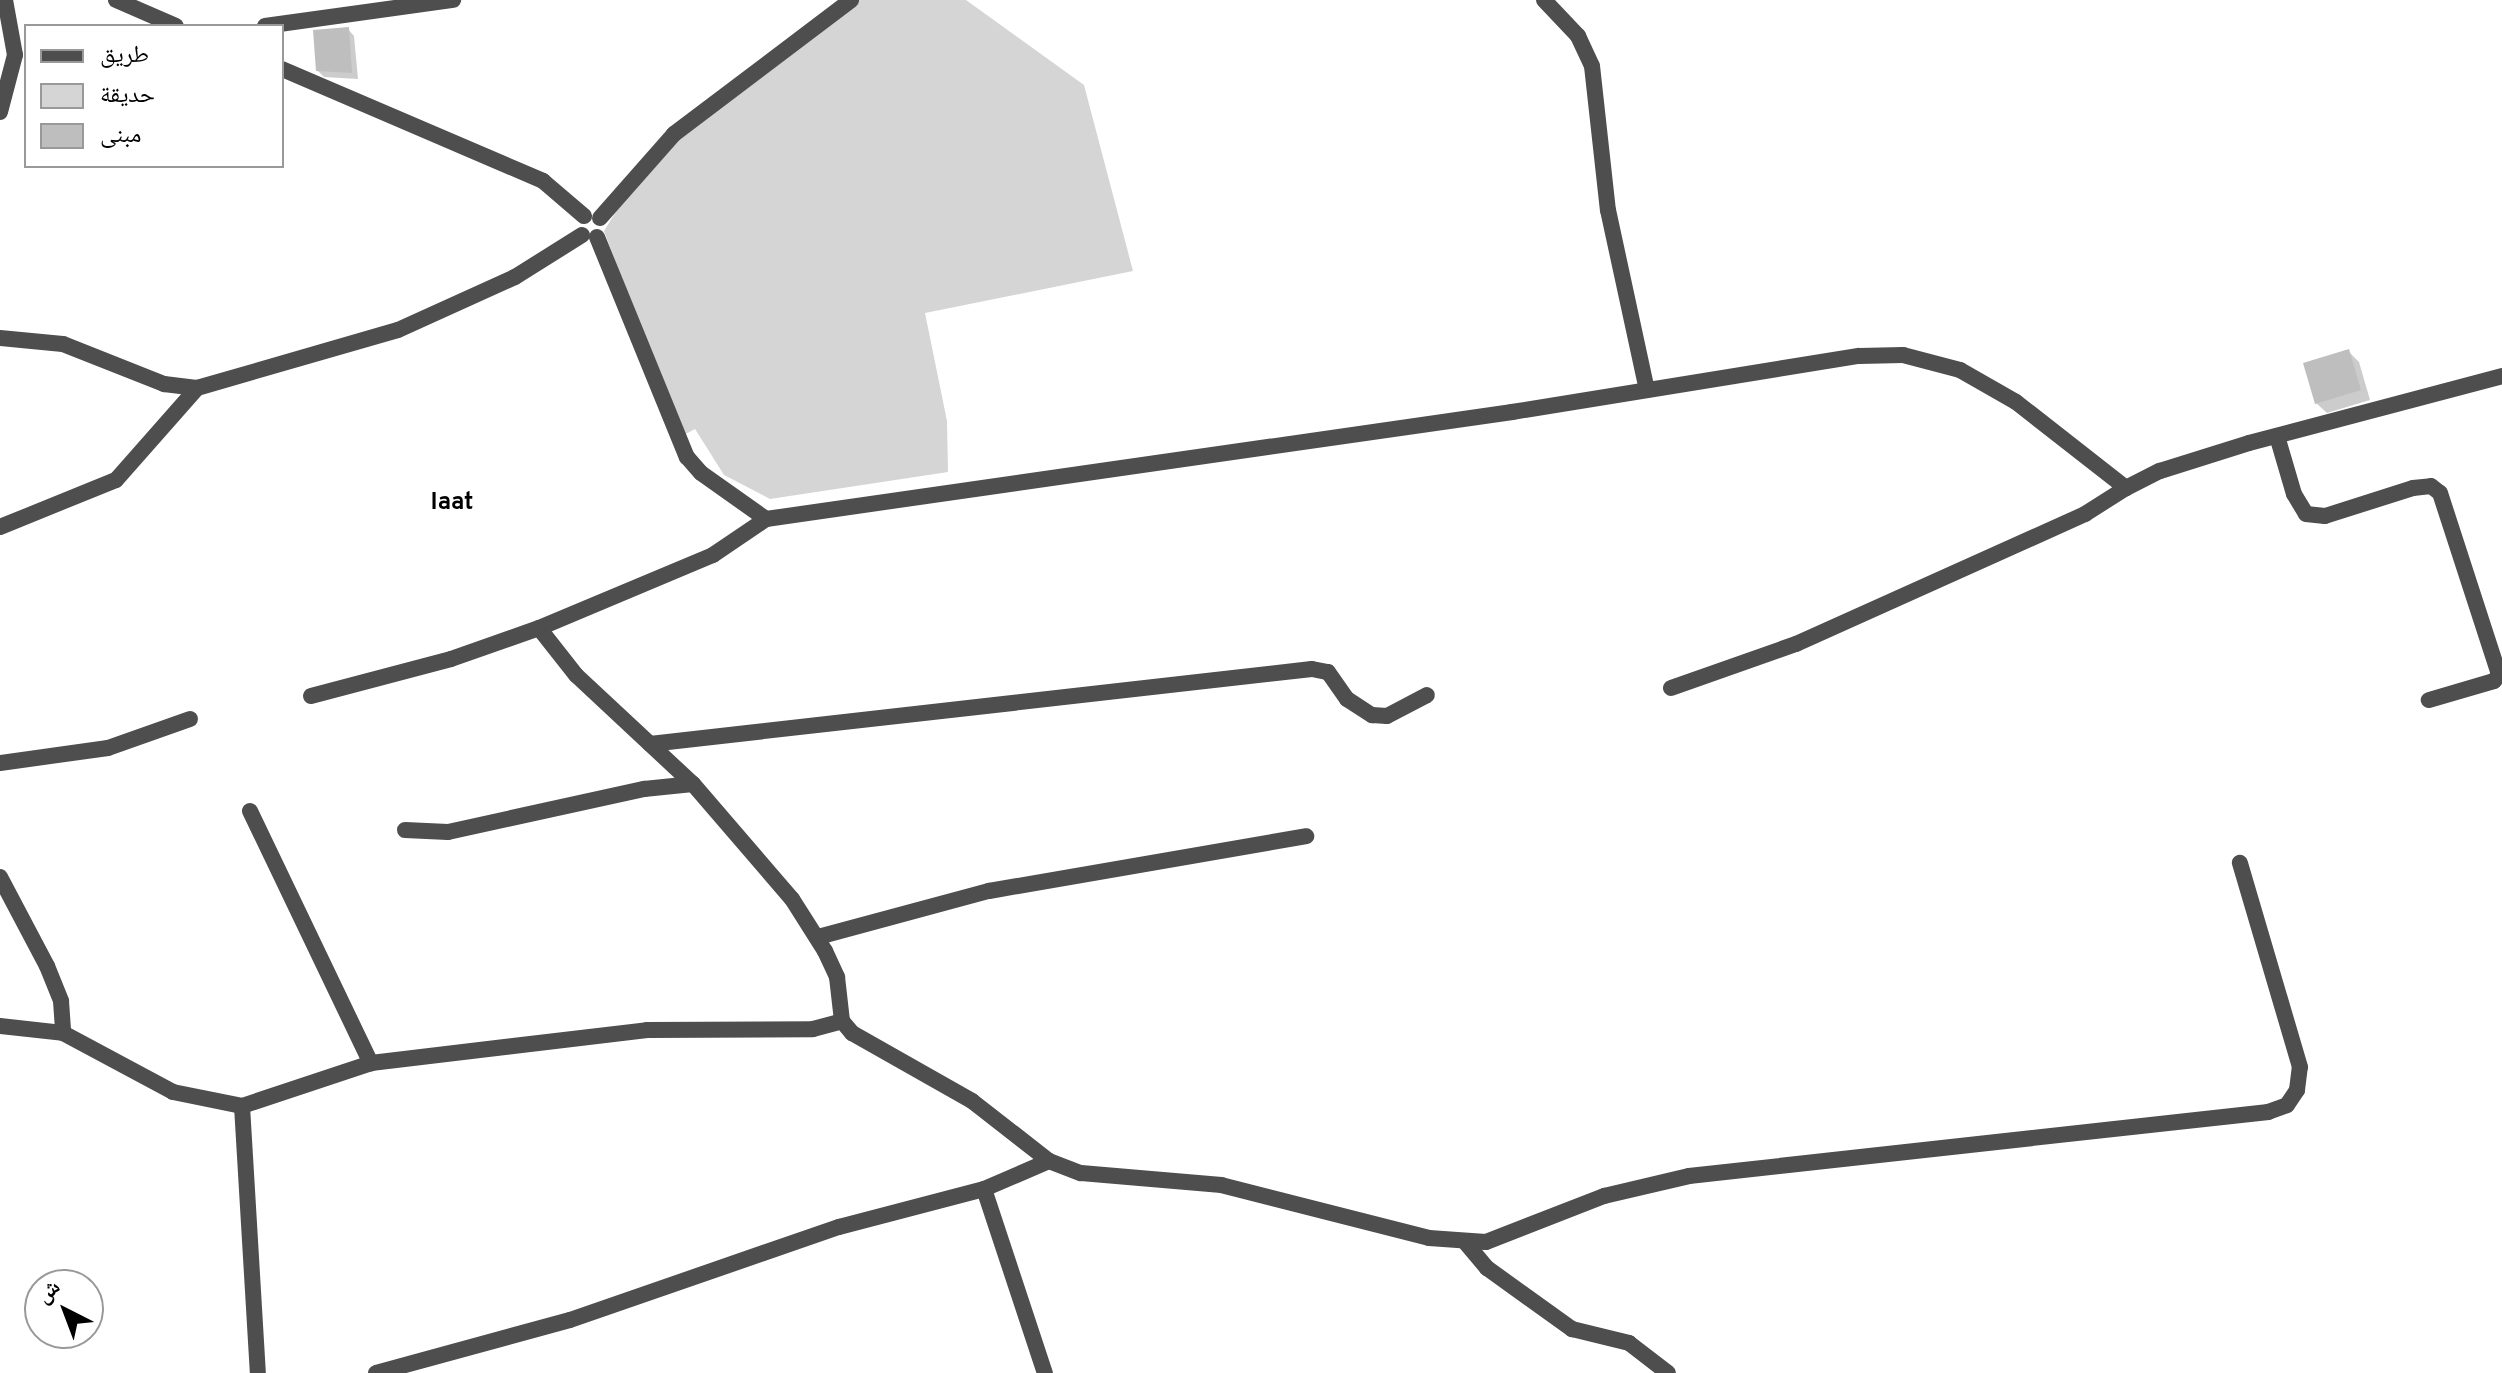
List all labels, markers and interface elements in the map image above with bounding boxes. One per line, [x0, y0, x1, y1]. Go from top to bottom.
legend [24, 24, 284, 168]
text: طريق [100, 41, 149, 71]
text: حديقة [100, 81, 155, 111]
text: مبنى [100, 121, 141, 151]
district label: Iaat [431, 490, 473, 518]
north arrow [24, 1269, 104, 1349]
text: ش [31, 1274, 67, 1310]

